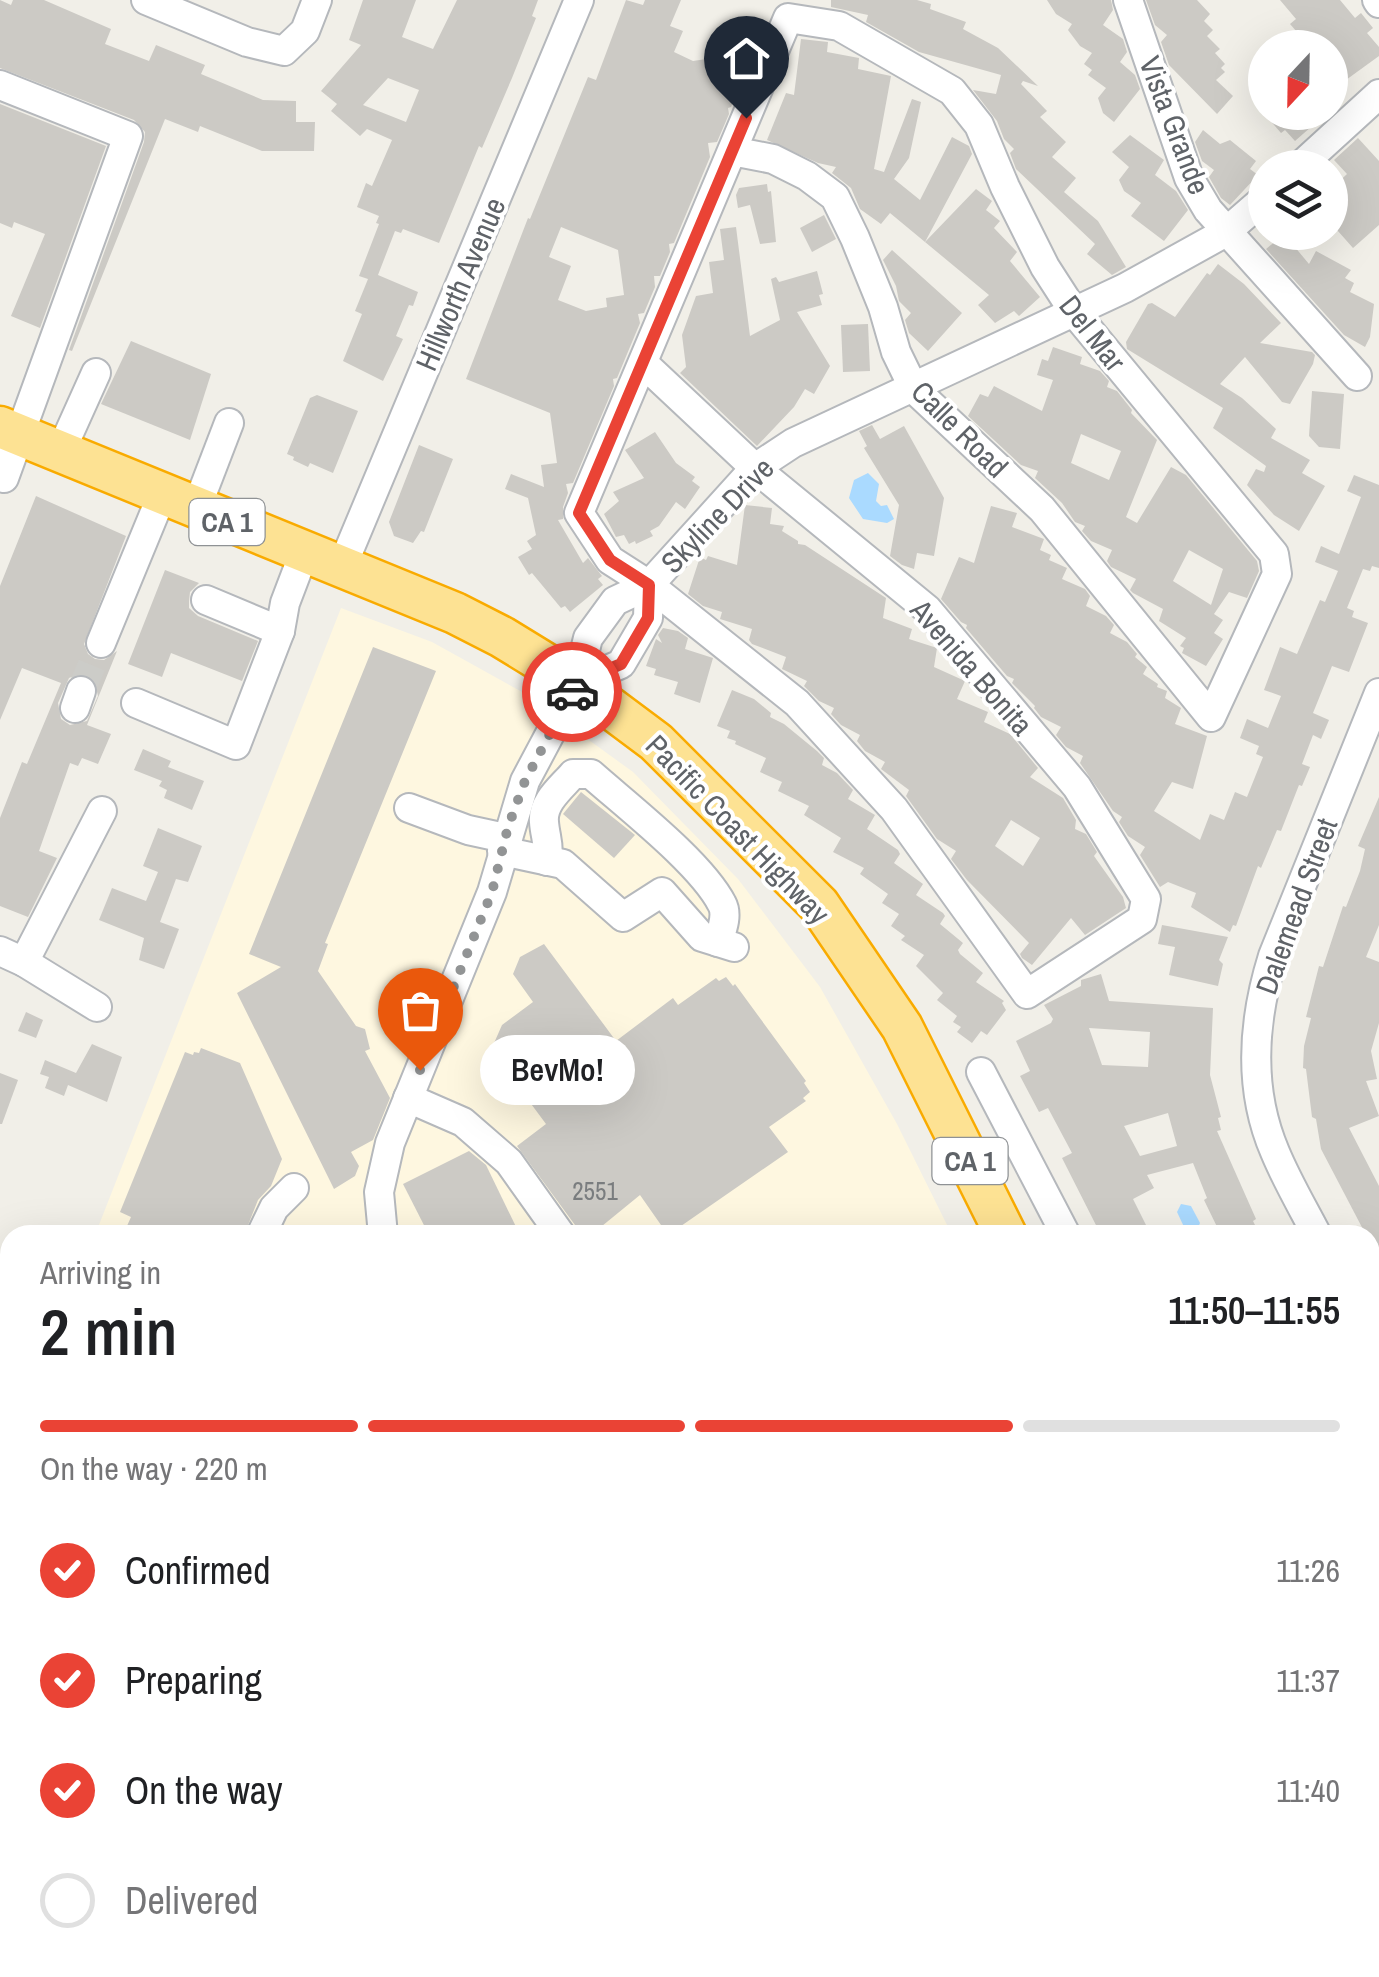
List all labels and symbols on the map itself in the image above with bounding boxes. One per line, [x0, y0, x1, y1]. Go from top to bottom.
pin [704, 16, 789, 119]
north arrow [1248, 30, 1348, 130]
street label: Vista Grande [1130, 50, 1220, 200]
street label: Hillworth Avenue [406, 191, 514, 377]
street label: Del Mar [1051, 287, 1136, 380]
street label: Calle Road [903, 372, 1017, 486]
street label: Skyline Drive [652, 448, 782, 582]
road number: CA 1 [190, 499, 264, 545]
street label: Avenida Bonita [901, 590, 1042, 744]
courier [522, 642, 622, 742]
street label: Pacific Coast Highway [637, 726, 839, 933]
street label: Dalemead Street [1246, 812, 1346, 1000]
pin [378, 968, 463, 1071]
callout: BevMo! [480, 1035, 635, 1105]
road number: CA 1 [932, 1138, 1008, 1184]
house number: 2551 [572, 1174, 618, 1208]

